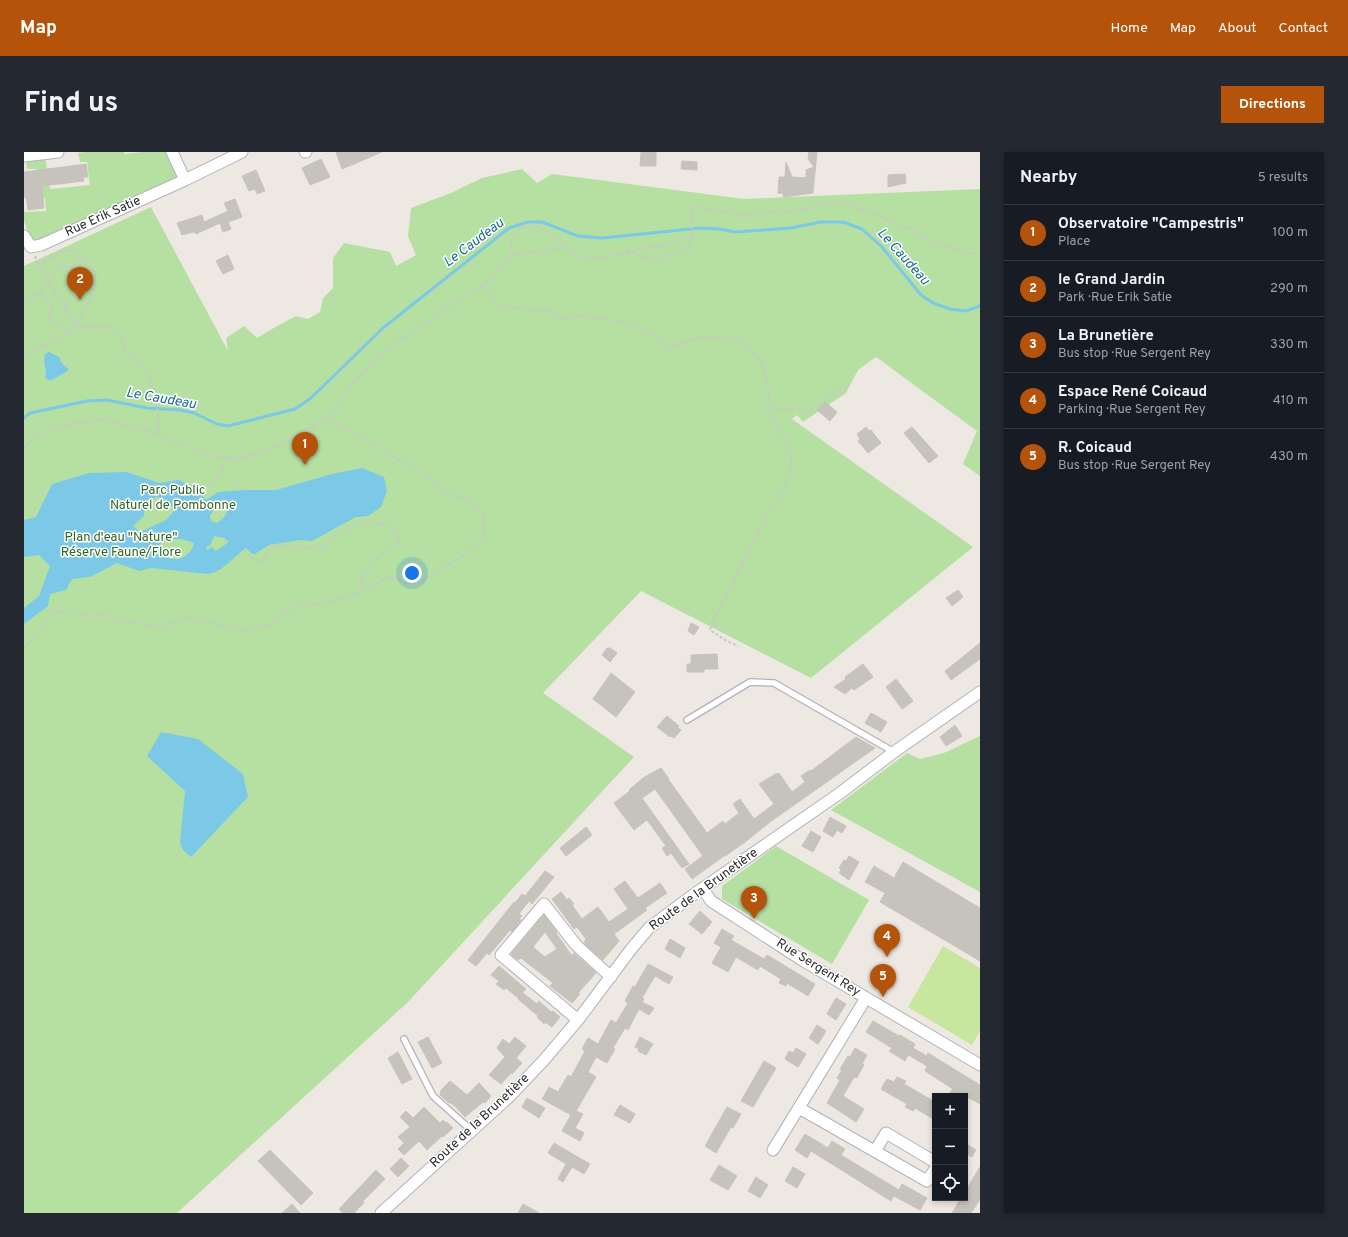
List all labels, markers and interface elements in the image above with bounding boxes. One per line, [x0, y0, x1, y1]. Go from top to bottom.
text: Map [20, 16, 57, 40]
text: Home [1111, 20, 1148, 37]
text: Map [1170, 20, 1196, 37]
text: About [1218, 20, 1257, 37]
text: Contact [1279, 20, 1328, 37]
text: Find us [24, 86, 118, 122]
button: Directions [1221, 86, 1324, 123]
text: Nearby [1020, 167, 1077, 189]
text: 5 results [1258, 170, 1308, 186]
street label: Rue Erik Satie [63, 193, 143, 241]
water label: Le Caudeau [441, 215, 508, 271]
text: Observatoire "Campestris" [1058, 215, 1244, 234]
water label: Le Caudeau [873, 225, 933, 289]
text: 1 [1030, 225, 1036, 241]
text: 100 m [1272, 225, 1308, 241]
text: Place [1058, 234, 1090, 250]
pin: 2 [67, 267, 93, 300]
text: le Grand Jardin [1058, 271, 1165, 290]
text: 2 [1029, 281, 1037, 297]
text: 290 m [1270, 281, 1308, 297]
text: Park · Rue Erik Satie [1058, 290, 1172, 306]
text: La Brunetière [1058, 327, 1154, 346]
text: 3 [1029, 337, 1037, 353]
text: 330 m [1270, 337, 1308, 353]
text: Bus stop · Rue Sergent Rey [1058, 346, 1211, 362]
text: Espace René Coicaud [1058, 383, 1207, 402]
water label: Le Caudeau [125, 384, 198, 414]
text: 4 [1029, 393, 1037, 409]
text: 410 m [1273, 393, 1308, 409]
text: Parking · Rue Sergent Rey [1058, 402, 1206, 418]
pin: 1 [292, 432, 318, 465]
text: R. Coicaud [1058, 439, 1132, 458]
text: 5 [1029, 449, 1037, 465]
text: 430 m [1270, 449, 1308, 465]
text: Bus stop · Rue Sergent Rey [1058, 458, 1211, 474]
park label: Parc Public Naturel de Pombonne [110, 483, 236, 514]
park label: Plan d'eau "Nature" Réserve Faune/Flore [61, 530, 181, 561]
your location [402, 563, 422, 583]
street label: Route de la Brunetière [647, 845, 761, 935]
pin: 3 [741, 886, 767, 919]
pin: 4 [874, 924, 900, 957]
street label: Rue Sergent Rey [773, 936, 863, 1000]
pin: 5 [870, 964, 896, 997]
street label: Route de la Brunetière [427, 1071, 533, 1171]
map controls [932, 1093, 968, 1201]
button: + [932, 1093, 968, 1129]
button: − [932, 1129, 968, 1165]
button: locate [932, 1165, 968, 1201]

